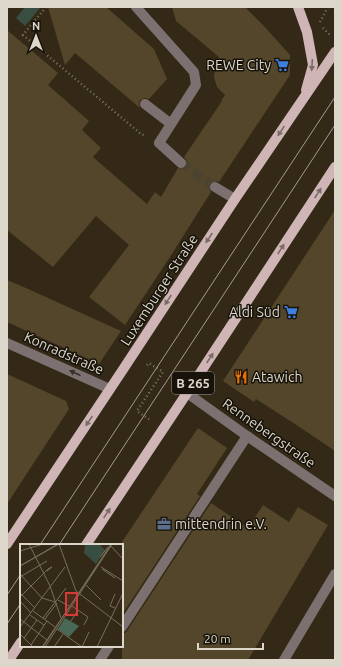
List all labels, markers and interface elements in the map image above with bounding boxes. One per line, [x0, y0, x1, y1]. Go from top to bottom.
north arrow [16, 16, 56, 56]
text: N [32, 20, 40, 32]
place label: REWE City [206, 57, 271, 73]
supermarket icon: REWE City [274, 57, 290, 73]
one-way arrow [308, 59, 315, 72]
one-way arrow [278, 125, 285, 137]
one-way arrow [314, 188, 321, 199]
street label: Luxemburger Straße [117, 232, 201, 348]
one-way arrow [205, 233, 213, 244]
one-way arrow [277, 244, 285, 254]
one-way arrow [164, 295, 172, 306]
place label: Aldi Süd [229, 304, 280, 320]
supermarket icon: Aldi Süd [283, 304, 299, 320]
street label: Konradstraße [22, 328, 106, 378]
one-way arrow [206, 352, 214, 363]
restaurant icon: Atawich [233, 369, 249, 385]
place label: Atawich [252, 369, 303, 385]
one-way arrow [69, 370, 80, 376]
road number: B 265 [172, 372, 214, 394]
street label: Rennebergstraße [220, 395, 318, 471]
one-way arrow [85, 416, 93, 427]
one-way arrow [103, 507, 111, 518]
office icon: mittendrin e.V. [156, 516, 172, 532]
place label: mittendrin e.V. [175, 516, 267, 532]
inset map [20, 544, 123, 647]
scale bar [198, 625, 263, 651]
text: 20 m [204, 632, 231, 645]

